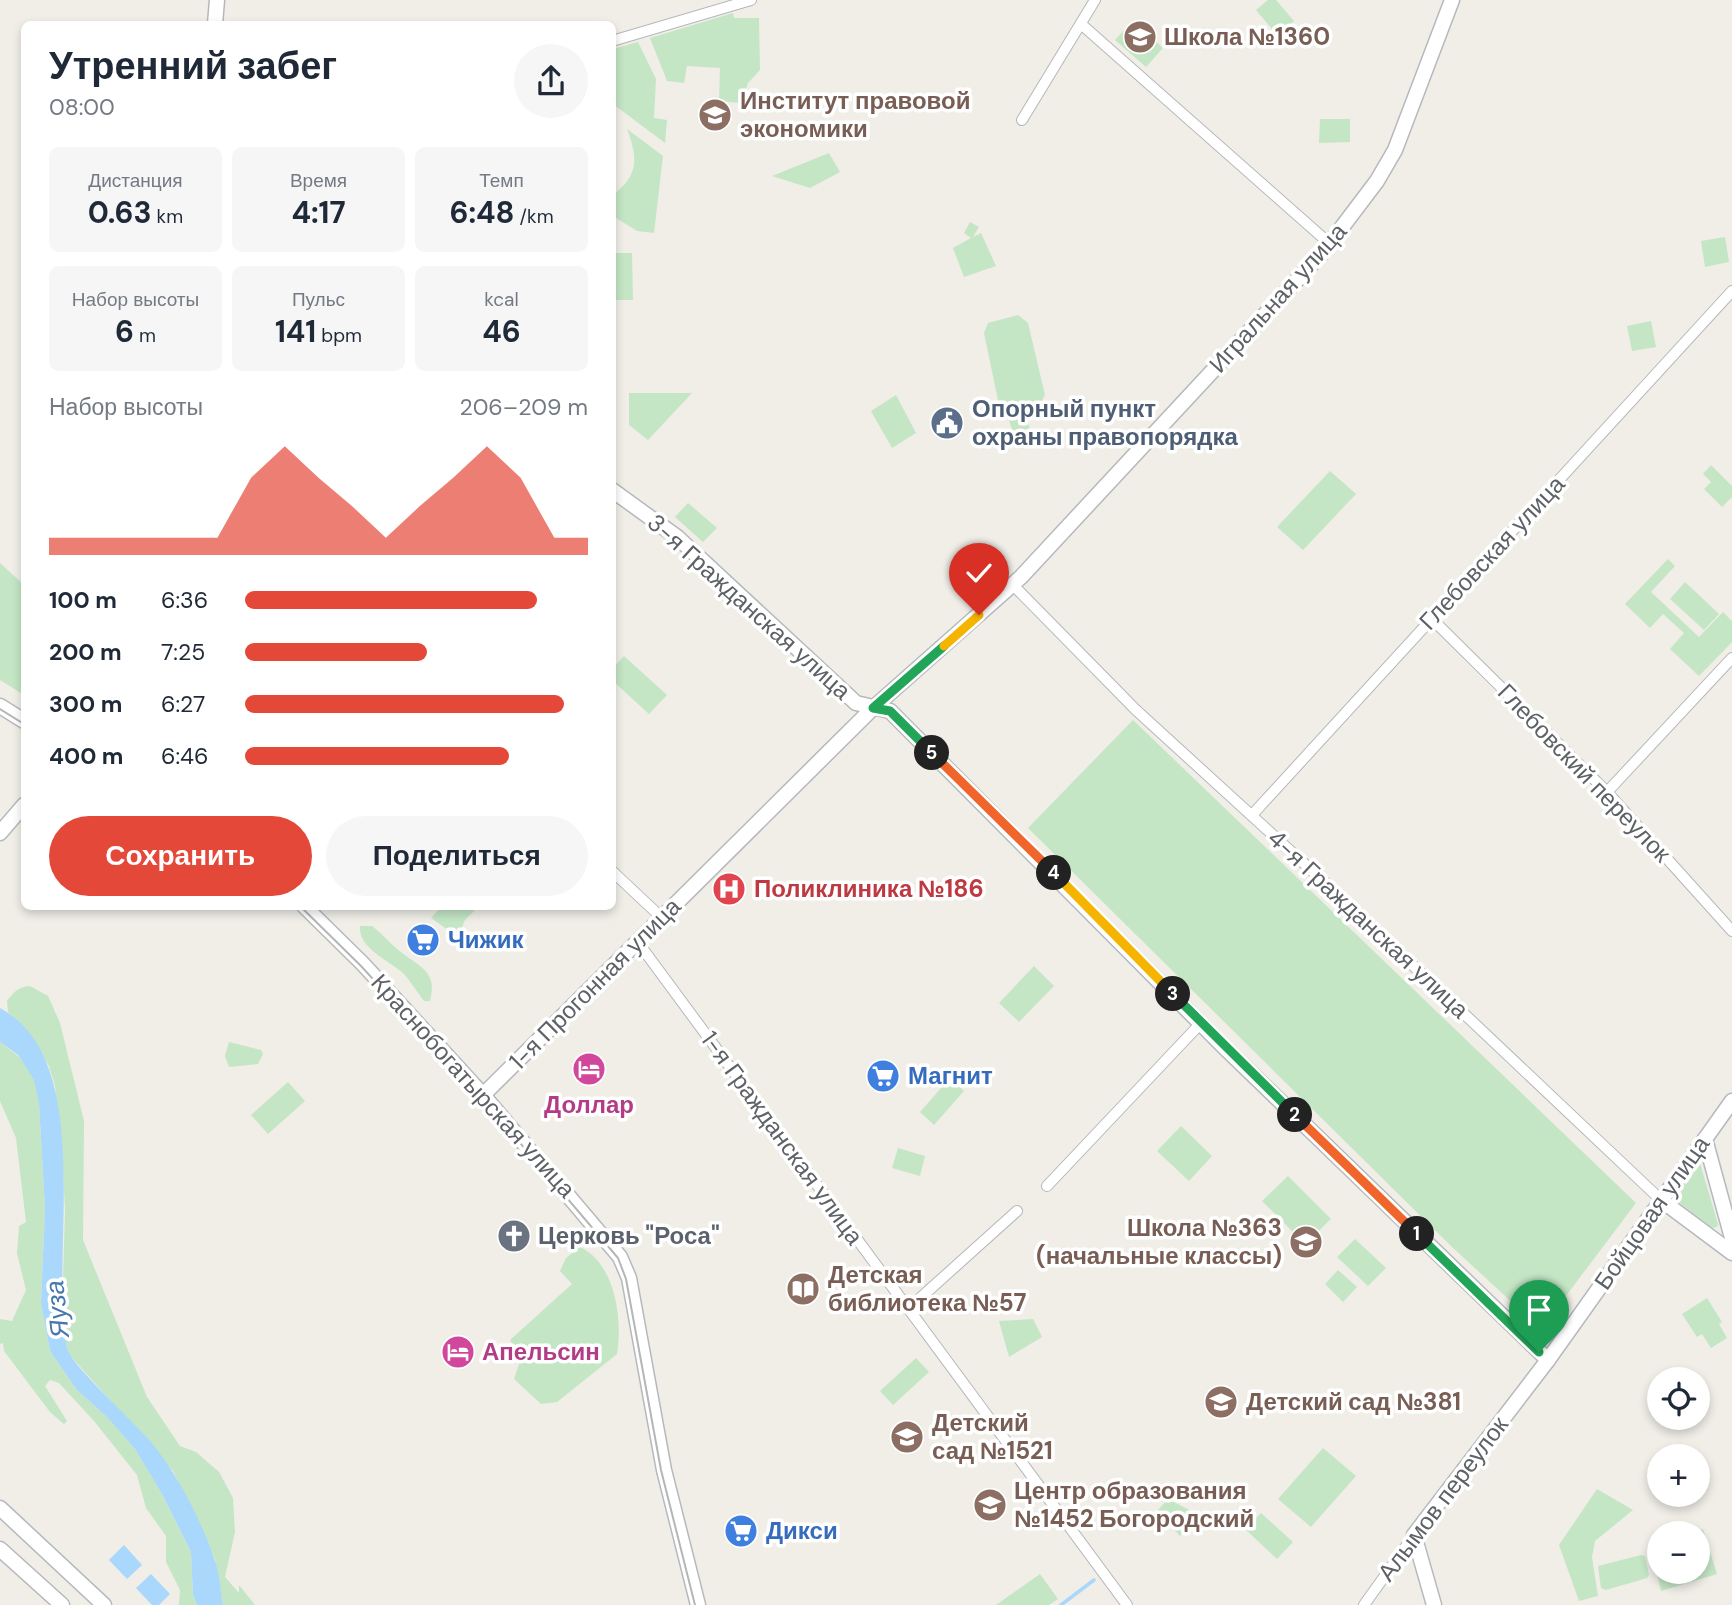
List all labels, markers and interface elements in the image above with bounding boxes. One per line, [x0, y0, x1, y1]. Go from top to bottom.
school or university icon: Школа №1360 [1121, 18, 1159, 56]
place label: Школа №1360 [1164, 21, 1330, 52]
text: Утренний забег [49, 41, 337, 91]
button: share [514, 44, 588, 118]
place label: Институт правовой экономики [740, 85, 970, 144]
text: 08:00 [49, 92, 115, 122]
school or university icon: Институт правовой экономики [696, 96, 734, 134]
text: Дистанция [88, 168, 183, 193]
text: Время [290, 168, 347, 193]
text: Темп [479, 168, 524, 193]
text: 0.63 [88, 193, 152, 232]
text: 4:17 [291, 193, 346, 232]
text: 6:48 [449, 193, 515, 232]
text: km [152, 204, 183, 229]
text: /km [515, 204, 554, 229]
street label: Игральная улица [1202, 216, 1354, 379]
text: Набор высоты [72, 287, 199, 312]
text: Пульс [292, 287, 345, 312]
text: kcal [484, 287, 519, 312]
text: 6 [115, 312, 134, 351]
text: 141 [275, 312, 316, 351]
text: 46 [482, 312, 521, 351]
text: m [134, 323, 156, 348]
text: bpm [316, 323, 362, 348]
text: Набор высоты [49, 392, 203, 422]
text: 206–209 m [460, 392, 588, 422]
place label: Опорный пункт охраны правопорядка [972, 393, 1238, 452]
public building icon: Опорный пункт охраны правопорядка [928, 404, 966, 442]
street label: Глебовская улица [1412, 468, 1572, 636]
street label: 3-я Гражданская улица [641, 507, 858, 707]
pin [949, 543, 1009, 615]
icon: check [960, 554, 998, 592]
text: 100 m [49, 585, 117, 615]
text: 6:36 [161, 585, 208, 615]
text: 200 m [49, 637, 122, 667]
text: 7:25 [161, 637, 205, 667]
street label: Глебовский переулок [1491, 677, 1678, 869]
text: 300 m [49, 689, 122, 719]
text: 6:27 [161, 689, 205, 719]
pin: 5 [914, 736, 950, 770]
text: 5 [926, 740, 937, 765]
text: 400 m [49, 741, 123, 771]
text: 6:46 [161, 741, 209, 771]
button: Сохранить [49, 816, 312, 896]
button: Поделиться [326, 816, 588, 896]
street label: 4-я Гражданская улица [1261, 822, 1476, 1025]
pin: 4 [1036, 856, 1072, 890]
text: 4 [1047, 860, 1060, 885]
hospital icon: Поликлиника №186 [710, 870, 748, 908]
place label: Поликлиника №186 [754, 873, 984, 904]
street label: 1-я Прогонная улица [502, 891, 688, 1076]
supermarket icon: Чижик [404, 921, 442, 959]
place label: Чижик [448, 924, 524, 955]
street label: Краснобогатырская улица [365, 967, 583, 1205]
pin: 3 [1156, 976, 1190, 1012]
text: 3 [1167, 981, 1178, 1006]
street label: 1-я Гражданская улица [694, 1025, 871, 1251]
hotel icon: Доллар [570, 1050, 608, 1088]
supermarket icon: Магнит [864, 1057, 902, 1095]
place label: Магнит [908, 1060, 993, 1091]
place label: Доллар [544, 1089, 634, 1120]
pin: 2 [1278, 1098, 1312, 1132]
text: 2 [1289, 1102, 1300, 1127]
street label: Бойцовая улица [1587, 1129, 1716, 1296]
place label: Школа №363 (начальные классы) [1036, 1212, 1282, 1271]
pin: 1 [1400, 1216, 1434, 1252]
church icon: Церковь "Роса" [495, 1217, 533, 1255]
place label: Церковь "Роса" [538, 1220, 720, 1251]
text: 1 [1413, 1221, 1420, 1246]
school or university icon: Школа №363 (начальные классы) [1287, 1223, 1325, 1261]
place label: Детская библиотека №57 [828, 1259, 1026, 1318]
library icon: Детская библиотека №57 [784, 1270, 822, 1308]
water label: Яуза [37, 1279, 77, 1341]
pin [1509, 1280, 1569, 1352]
icon: arrive [1520, 1291, 1558, 1329]
hotel icon: Апельсин [439, 1333, 477, 1371]
place label: Апельсин [482, 1336, 600, 1367]
map controls [1647, 1367, 1710, 1584]
button: locate [1647, 1367, 1710, 1430]
school or university icon: Детский сад №381 [1202, 1383, 1240, 1421]
place label: Детский сад №381 [1246, 1386, 1461, 1417]
place label: Детский сад №1521 [932, 1407, 1053, 1466]
street label: Алымов переулок [1370, 1410, 1515, 1587]
school or university icon: Детский сад №1521 [888, 1418, 926, 1456]
button: + [1647, 1444, 1710, 1507]
place label: Центр образования №1452 Богородский [1014, 1475, 1254, 1534]
school or university icon: Центр образования №1452 Богородский [971, 1486, 1009, 1524]
supermarket icon: Дикси [722, 1512, 760, 1550]
place label: Дикси [766, 1515, 838, 1546]
button: − [1647, 1521, 1710, 1584]

